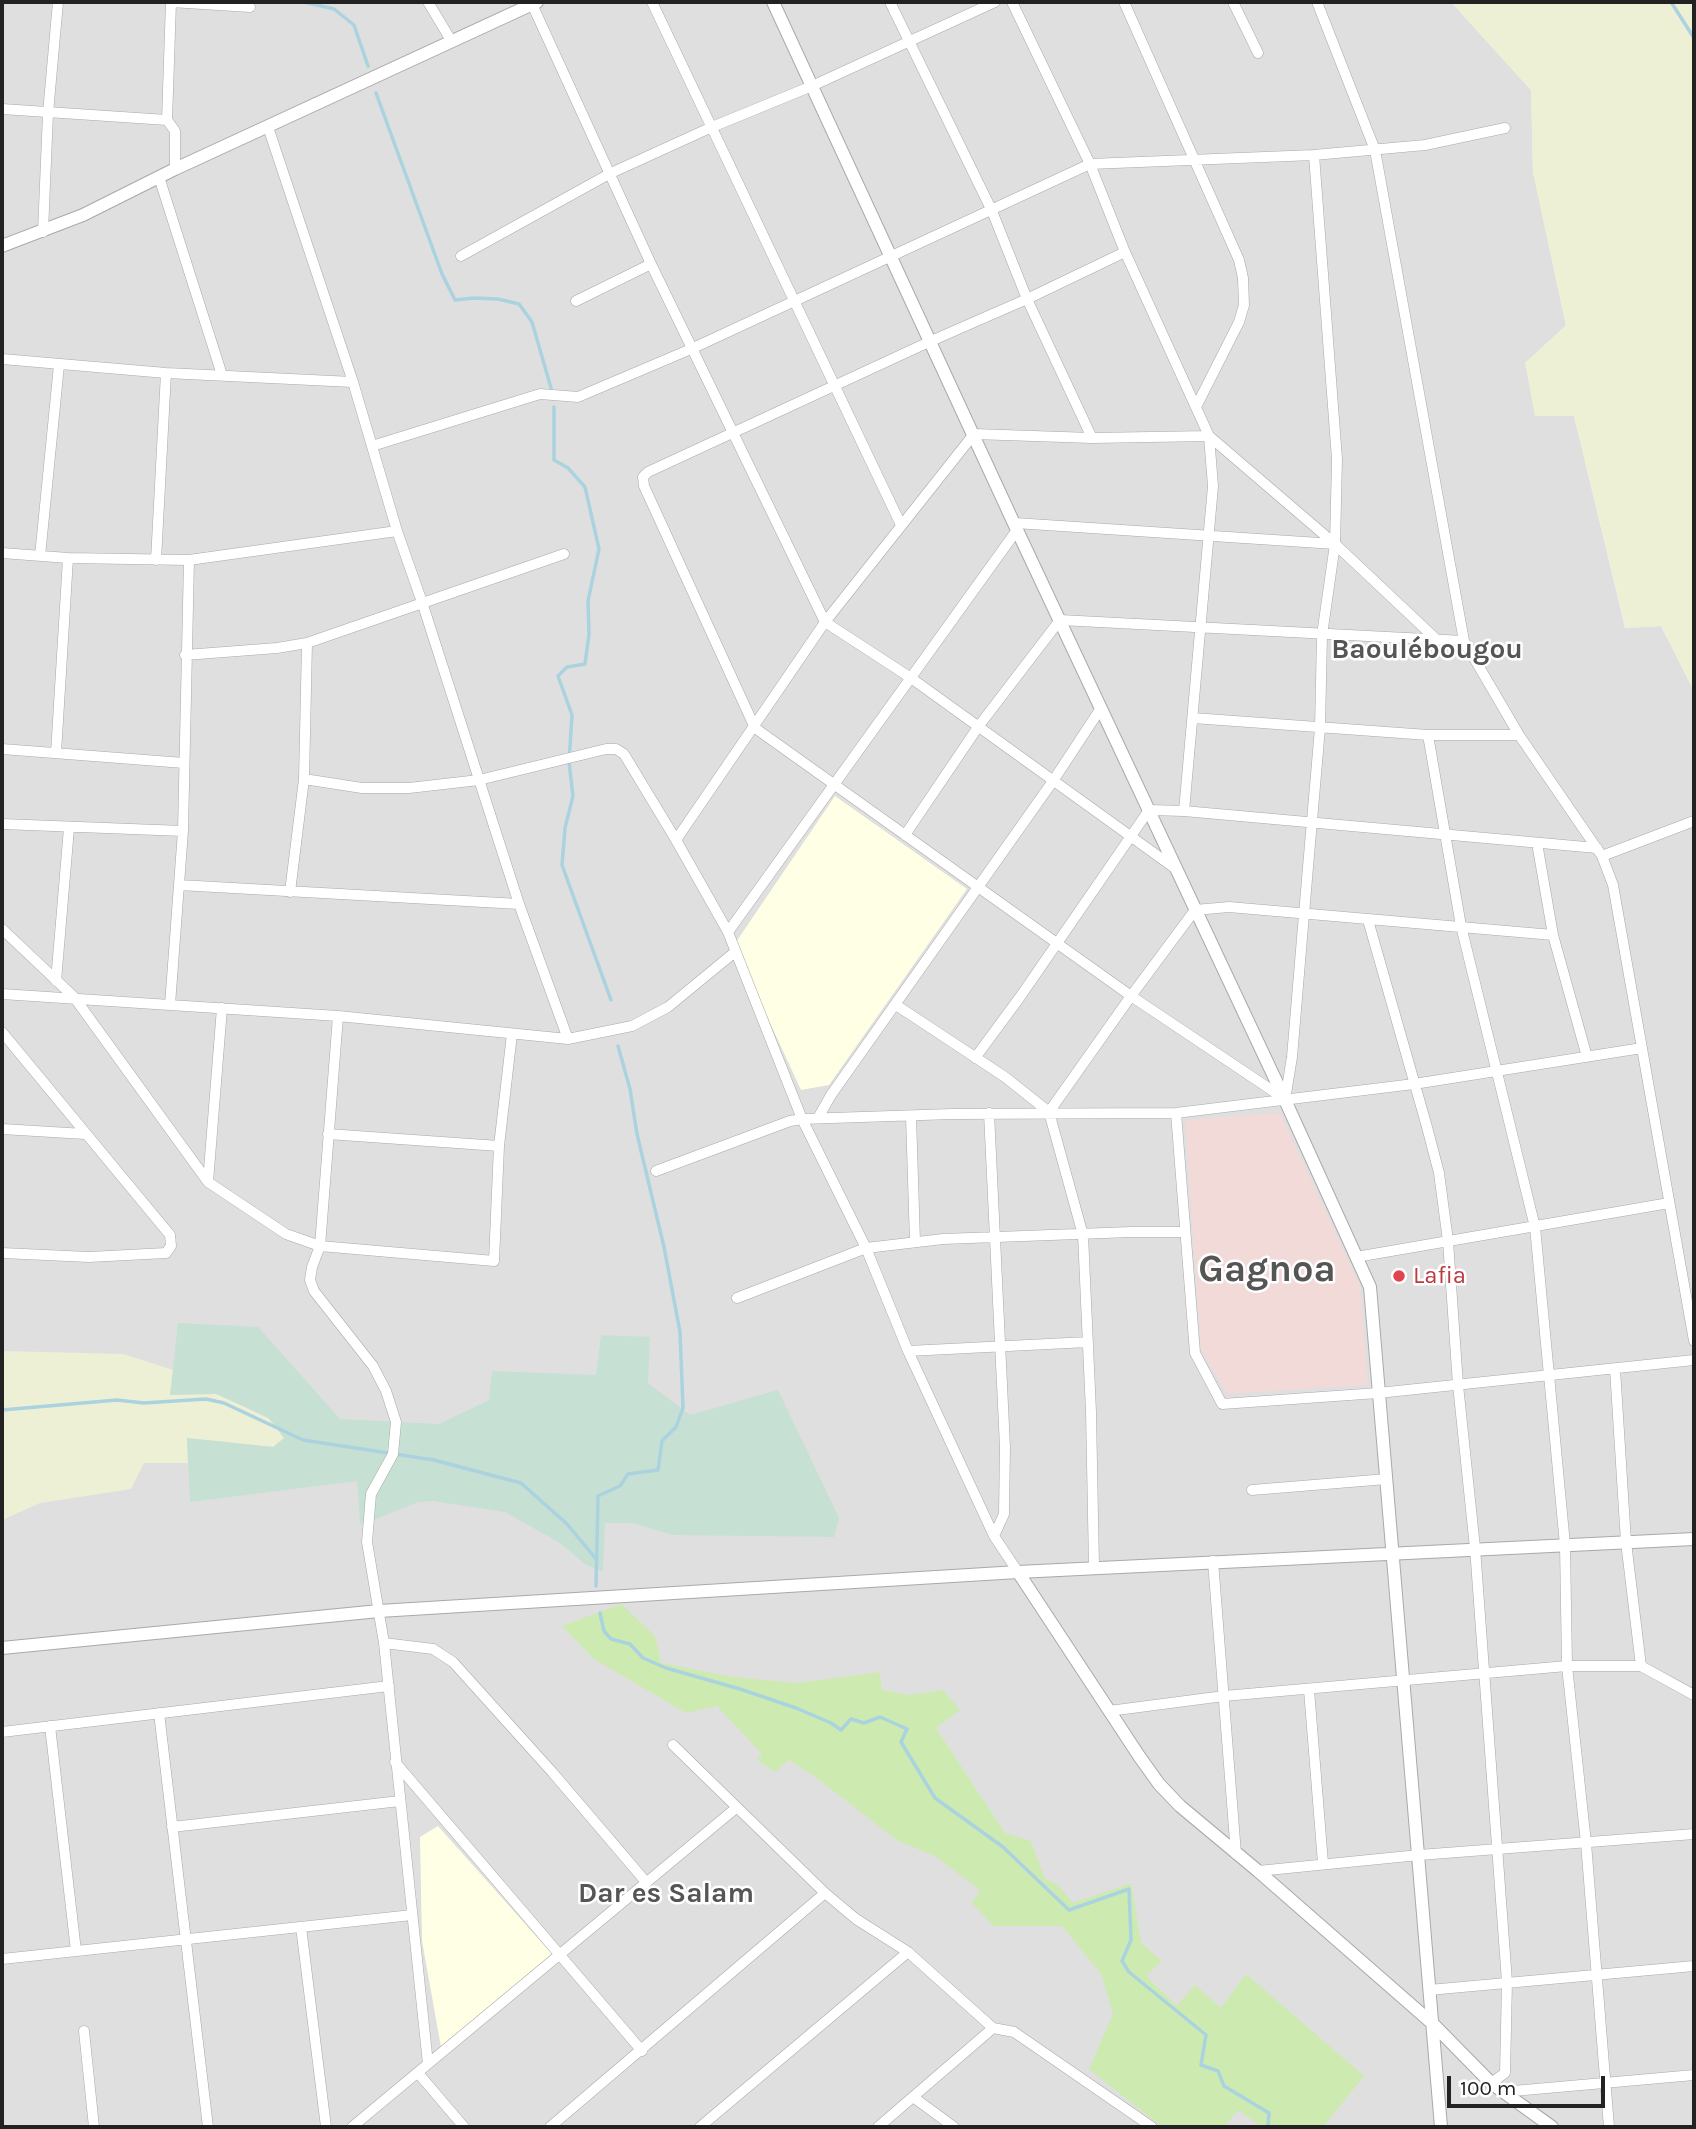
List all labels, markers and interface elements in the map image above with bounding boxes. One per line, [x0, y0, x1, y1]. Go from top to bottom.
district label: Baoulébougou [1331, 633, 1523, 667]
district label: Gagnoa [1198, 1247, 1336, 1293]
place label: Lafia [1413, 1262, 1466, 1290]
marker: Lafia [1391, 1268, 1407, 1284]
district label: Dar es Salam [578, 1877, 754, 1911]
scale bar [1451, 2062, 1608, 2106]
text: 100 m [1460, 2076, 1517, 2100]

